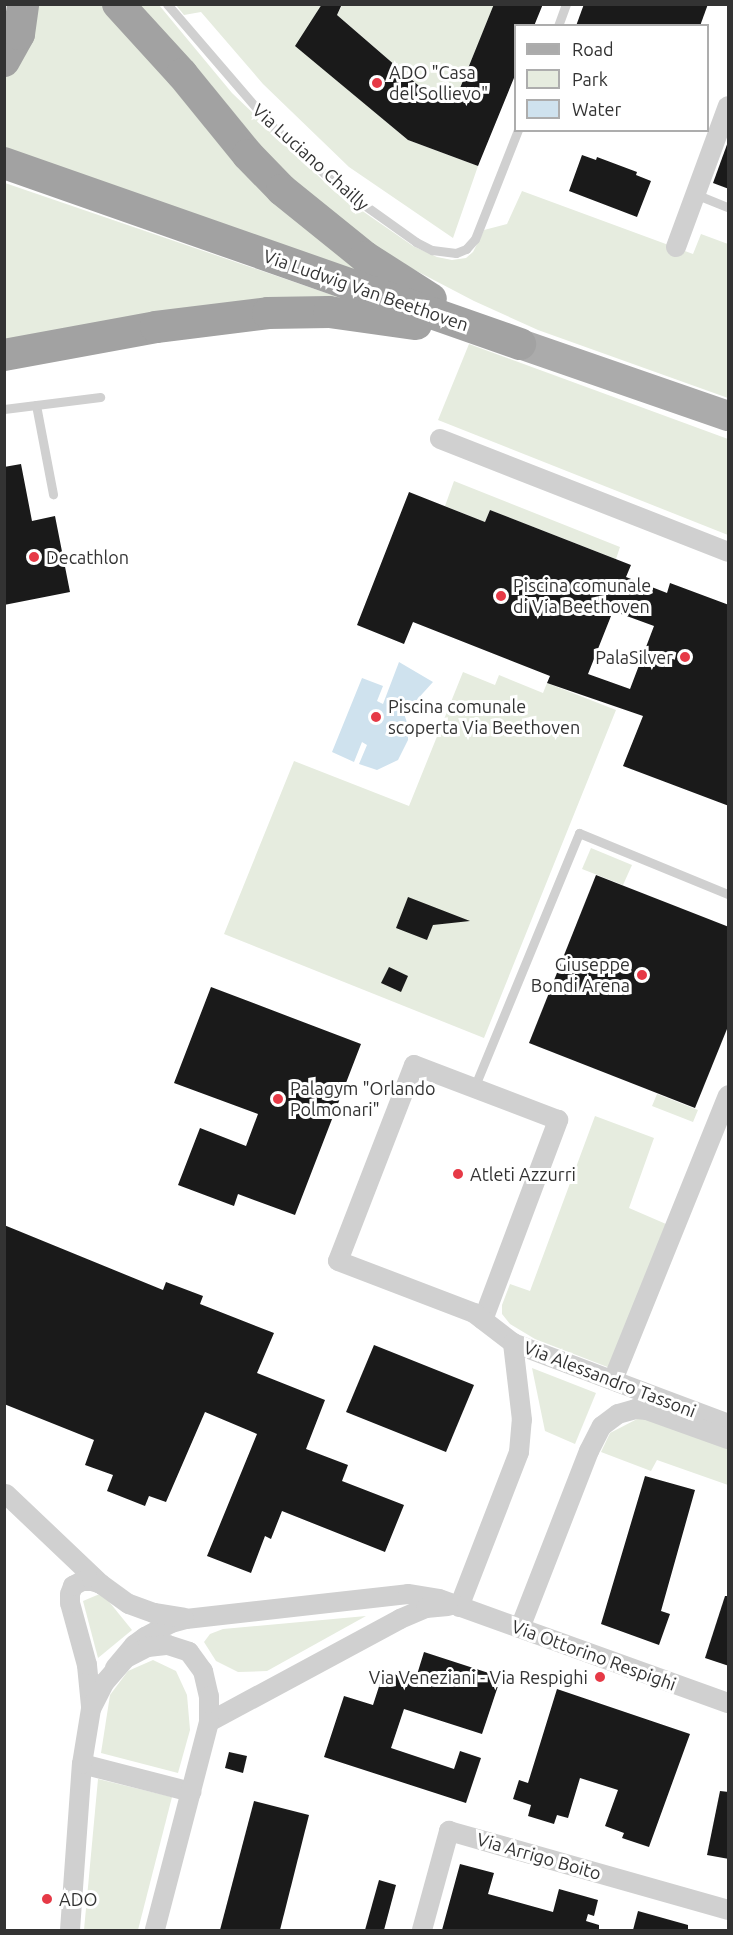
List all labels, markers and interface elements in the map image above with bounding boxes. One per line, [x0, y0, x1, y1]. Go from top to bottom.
legend [514, 24, 709, 132]
text: Road [572, 39, 614, 59]
place label: ADO "Casa del Sollievo" [389, 62, 488, 104]
text: Park [572, 69, 608, 89]
marker: ADO "Casa del Sollievo" [370, 76, 384, 90]
street label: Via Luciano Chailly [248, 99, 374, 215]
text: Water [572, 99, 621, 119]
street label: Via Ludwig Van Beethoven [261, 245, 471, 335]
place label: Decathlon [46, 546, 129, 568]
marker: Decathlon [27, 550, 41, 564]
place label: Piscina comunale di Via Beethoven [513, 575, 651, 618]
marker: Piscina comunale di Via Beethoven [494, 589, 508, 603]
place label: PalaSilver [595, 646, 673, 668]
marker: PalaSilver [678, 650, 692, 664]
place label: Piscina comunale scoperta Via Beethoven [388, 696, 580, 738]
marker: Piscina comunale scoperta Via Beethoven [369, 710, 383, 724]
place label: Giuseppe Bondi Arena [531, 954, 630, 996]
marker: Giuseppe Bondi Arena [635, 968, 649, 982]
place label: Palagym "Orlando Polmonari" [290, 1078, 436, 1120]
marker: Palagym "Orlando Polmonari" [271, 1092, 285, 1106]
place label: Atleti Azzurri [470, 1163, 576, 1185]
marker: Atleti Azzurri [451, 1167, 465, 1181]
street label: Via Alessandro Tassoni [521, 1336, 699, 1422]
street label: Via Ottorino Respighi [509, 1615, 679, 1695]
place label: Via Veneziani - Via Respighi [369, 1666, 588, 1688]
marker: Via Veneziani - Via Respighi [593, 1670, 607, 1684]
street label: Via Arrigo Boito [474, 1828, 604, 1884]
place label: ADO [59, 1888, 97, 1910]
marker: ADO [40, 1892, 54, 1906]

